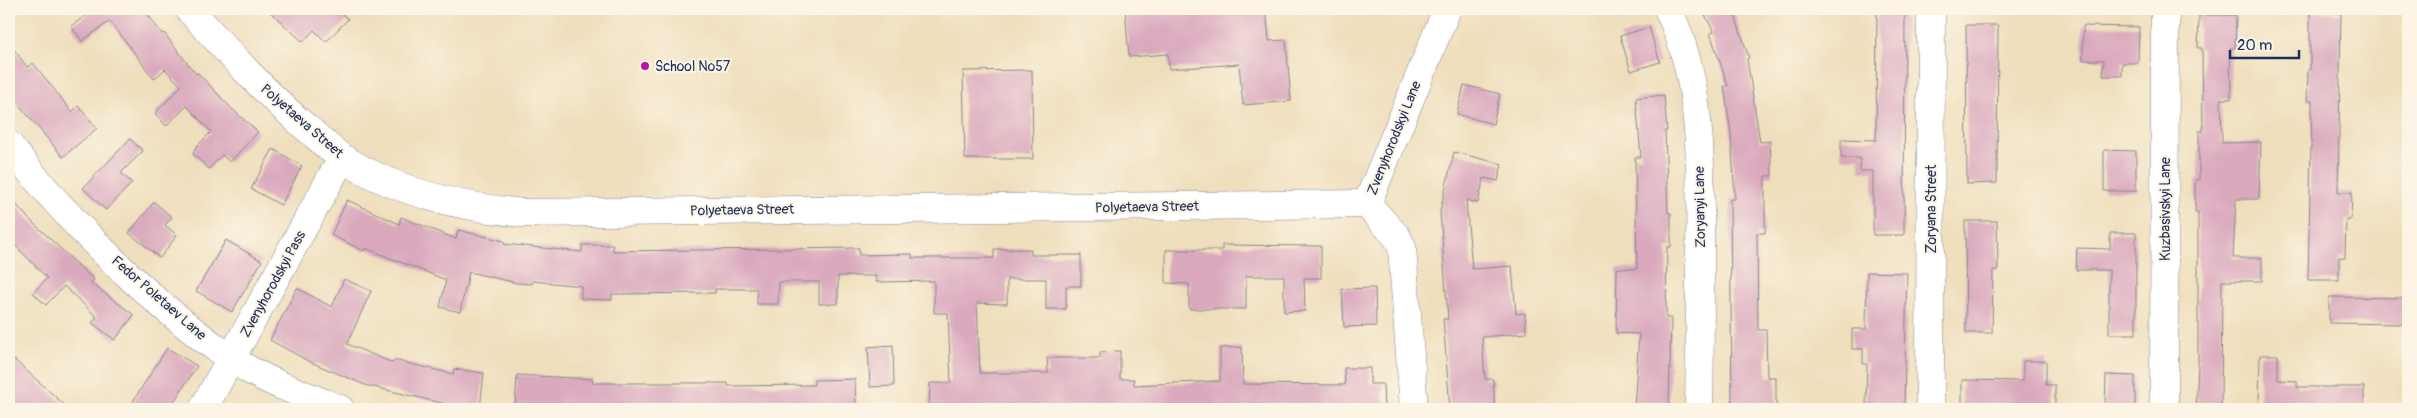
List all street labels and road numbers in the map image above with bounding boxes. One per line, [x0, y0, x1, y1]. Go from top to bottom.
street label: Zvenyhorodskyi Lane [1363, 78, 1425, 198]
street label: Polyetaeva Street [257, 80, 347, 162]
street label: Kuzbasivskyi Lane [2157, 157, 2174, 261]
street label: Zoryana Street [1923, 164, 1940, 254]
street label: Zoryanyi Lane [1691, 166, 1709, 248]
street label: Polyetaeva Street [1095, 198, 1200, 216]
street label: Polyetaeva Street [690, 201, 795, 219]
street label: Zvenyhorodskyi Pass [237, 227, 310, 340]
street label: Fedor Poletaev Lane [108, 252, 210, 344]

